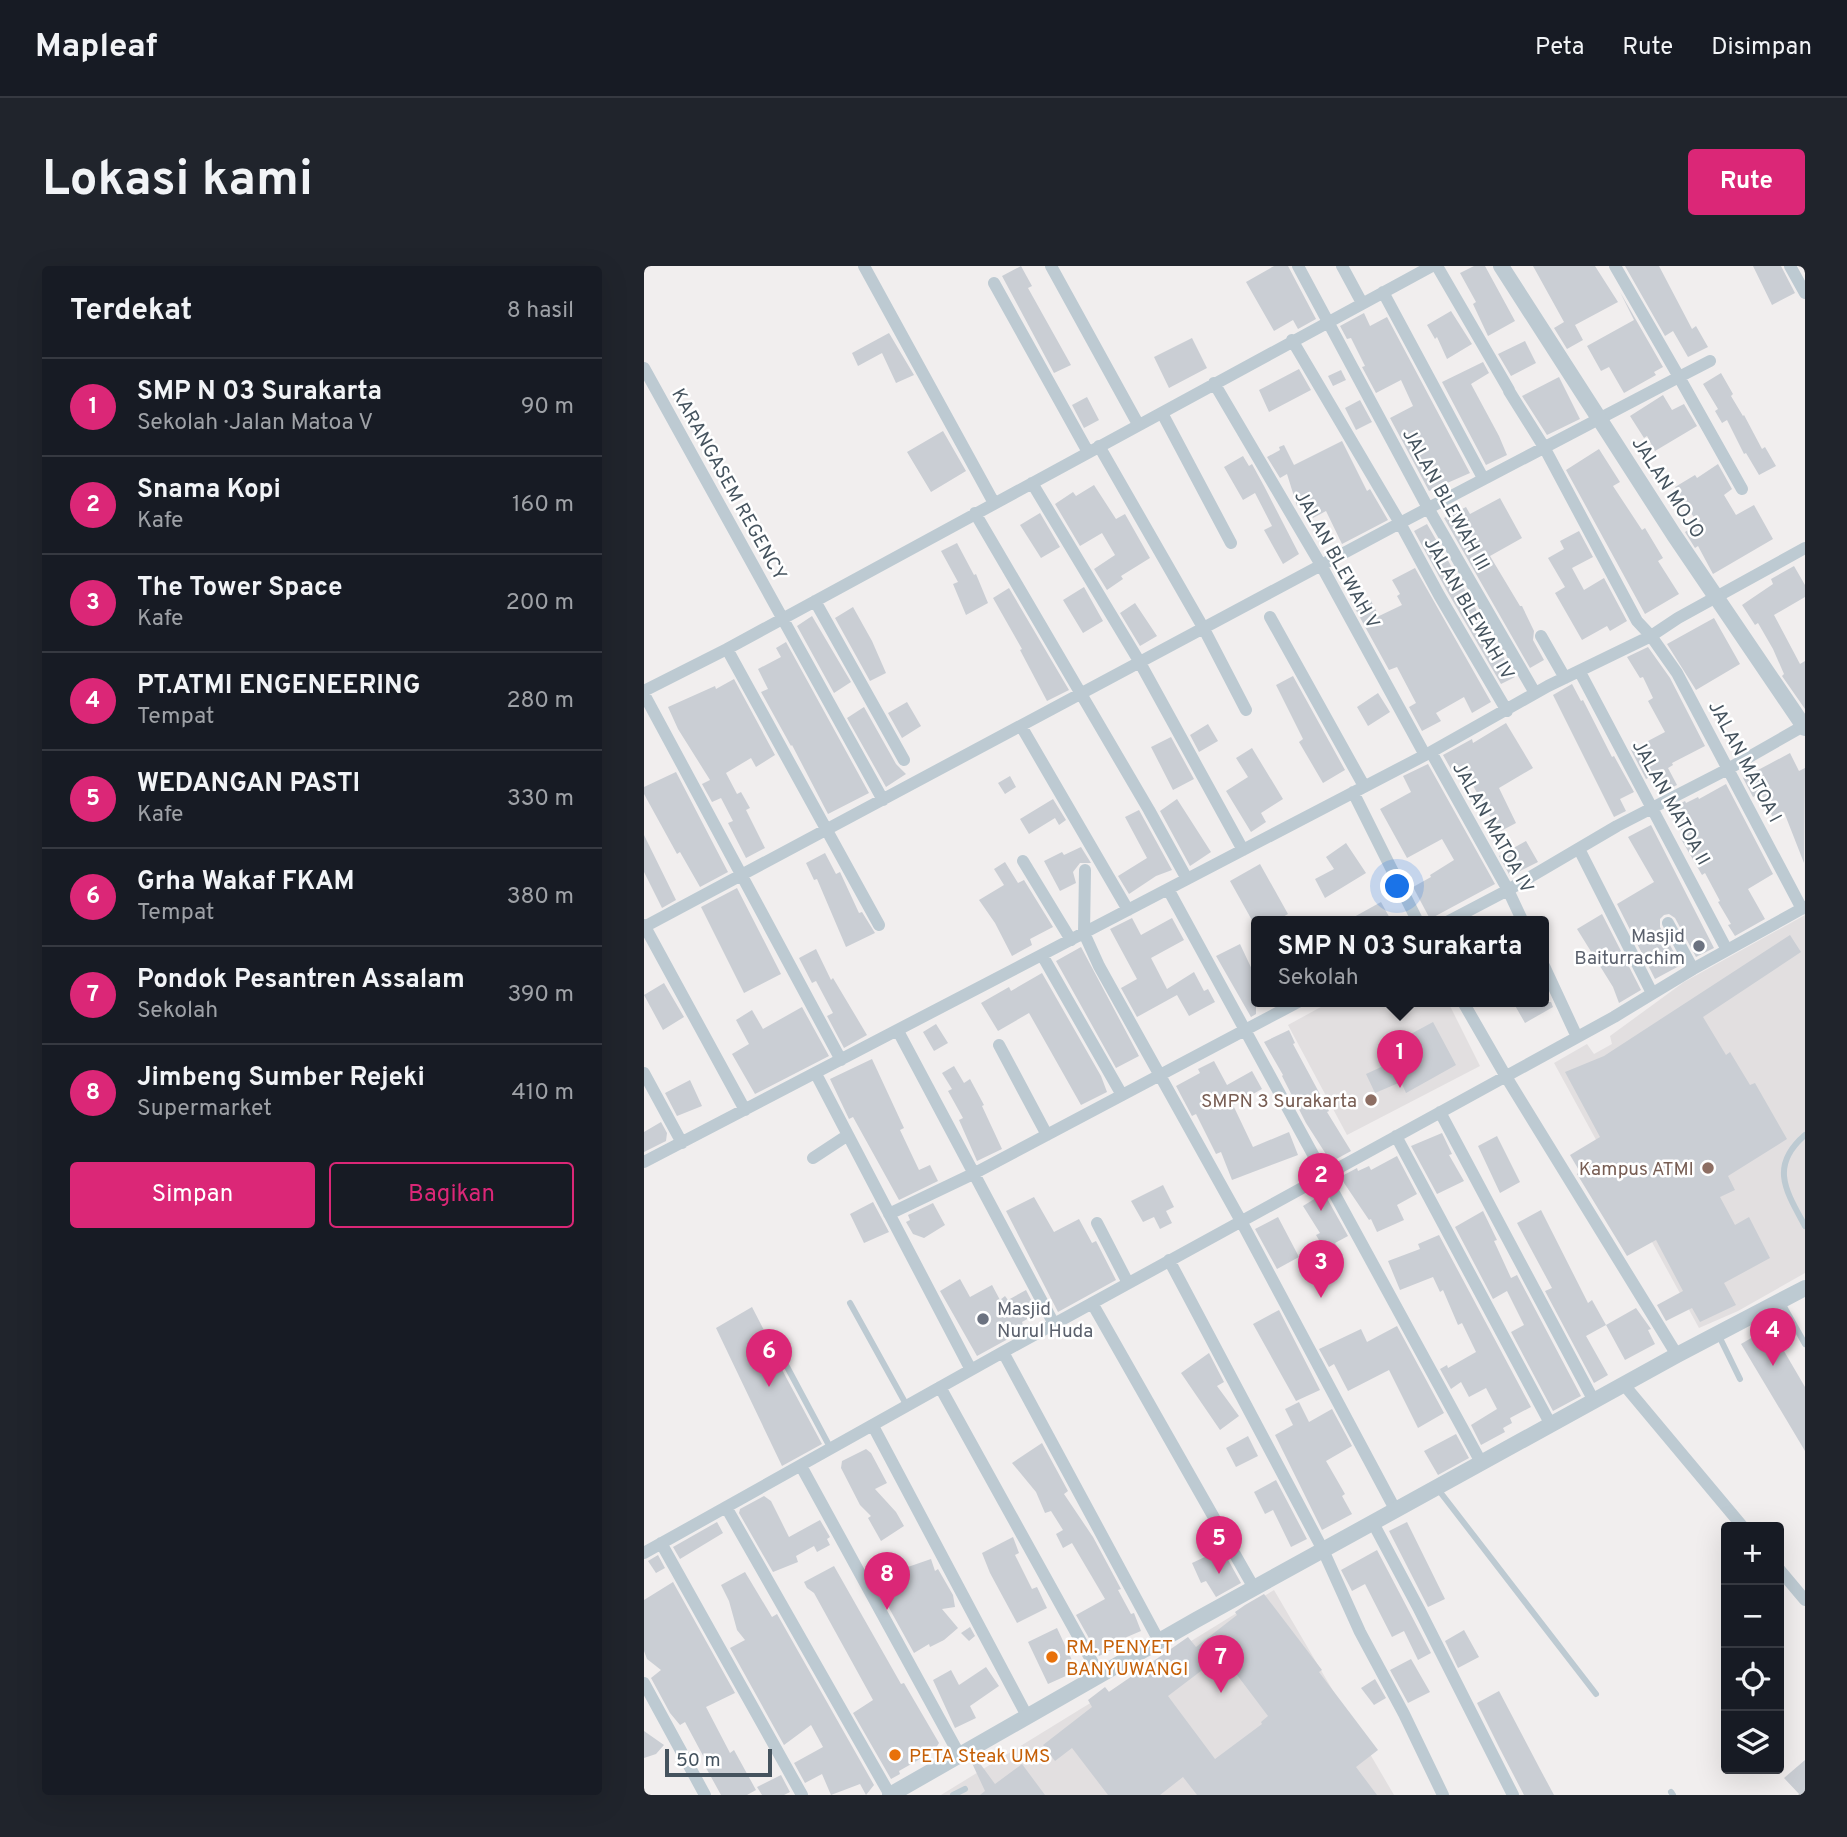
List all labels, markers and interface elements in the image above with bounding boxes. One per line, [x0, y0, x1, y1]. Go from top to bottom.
text: Mapleaf [35, 27, 158, 69]
text: Peta [1535, 33, 1584, 63]
text: Rute [1622, 33, 1673, 63]
text: Disimpan [1711, 33, 1812, 63]
button: Rute [1688, 149, 1805, 215]
text: Lokasi kami [42, 151, 313, 213]
text: Terdekat [70, 293, 192, 330]
text: 8 hasil [507, 297, 574, 326]
text: SMP N 03 Surakarta [137, 376, 382, 409]
street label: KARANGASEM REGENCY [665, 385, 791, 585]
text: 1 [88, 393, 98, 422]
text: 90 m [521, 393, 574, 422]
text: Sekolah · Jalan Matoa V [137, 409, 373, 438]
street label: JALAN BLEWAH III [1396, 425, 1494, 575]
street label: JALAN MOJO [1626, 433, 1709, 543]
text: Snama Kopi [137, 474, 281, 507]
street label: JALAN BLEWAH V [1288, 486, 1384, 633]
text: 2 [86, 491, 100, 520]
text: 160 m [512, 491, 574, 520]
text: Kafe [137, 507, 183, 536]
street label: JALAN BLEWAH IV [1418, 533, 1519, 685]
text: The Tower Space [137, 572, 343, 605]
text: 3 [86, 589, 100, 618]
text: 200 m [506, 589, 574, 618]
text: Kafe [137, 605, 183, 634]
text: PT.ATMI ENGENEERING [137, 670, 420, 703]
text: 4 [86, 687, 100, 716]
text: 280 m [506, 687, 574, 716]
street label: JALAN MATOA I [1702, 697, 1786, 827]
text: Tempat [137, 703, 215, 732]
street label: JALAN MATOA II [1626, 736, 1715, 870]
street label: JALAN MATOA IV [1446, 758, 1538, 898]
text: WEDANGAN PASTI [137, 768, 360, 801]
text: 5 [86, 785, 100, 814]
text: 330 m [507, 785, 574, 814]
text: Kafe [137, 801, 183, 830]
text: Grha Wakaf FKAM [137, 866, 354, 899]
your location [1380, 869, 1414, 903]
text: 6 [86, 883, 100, 912]
text: 380 m [507, 883, 574, 912]
text: Tempat [137, 899, 215, 928]
popup [1251, 916, 1549, 1007]
place label: Masjid Baiturrachim [1574, 925, 1685, 971]
text: SMP N 03 Surakarta [1277, 931, 1523, 964]
marker: Masjid Baiturrachim [1691, 938, 1707, 954]
text: Pondok Pesantren Assalam [137, 964, 465, 997]
text: Sekolah [1277, 964, 1359, 993]
text: 7 [87, 981, 99, 1010]
text: 390 m [507, 981, 574, 1010]
text: Sekolah [137, 997, 218, 1026]
pin: 1 [1377, 1030, 1423, 1088]
text: Jimbeng Sumber Rejeki [137, 1062, 425, 1095]
text: 8 [86, 1079, 100, 1108]
text: 410 m [511, 1079, 574, 1108]
place label: SMPN 3 Surakarta [1201, 1090, 1357, 1114]
marker: SMPN 3 Surakarta [1363, 1092, 1379, 1108]
text: Supermarket [137, 1095, 272, 1124]
pin: 2 [1298, 1153, 1344, 1211]
place label: Kampus ATMI [1579, 1158, 1694, 1182]
marker: Kampus ATMI [1700, 1160, 1716, 1176]
button: Simpan [70, 1162, 315, 1228]
button: Bagikan [329, 1162, 574, 1228]
pin: 3 [1298, 1240, 1344, 1298]
place label: Masjid Nurul Huda [997, 1298, 1093, 1344]
pin: 4 [1750, 1308, 1796, 1366]
marker: Masjid Nurul Huda [975, 1311, 991, 1327]
pin: 6 [746, 1329, 792, 1387]
pin: 5 [1196, 1516, 1242, 1574]
map controls [1721, 1522, 1784, 1774]
button: + [1721, 1522, 1784, 1585]
pin: 8 [864, 1552, 910, 1610]
button: − [1721, 1585, 1784, 1648]
pin: 7 [1198, 1635, 1244, 1693]
place label: RM. PENYET BANYUWANGI [1066, 1636, 1188, 1682]
button: locate [1721, 1648, 1784, 1711]
marker: RM. PENYET BANYUWANGI [1044, 1649, 1060, 1665]
button: layers [1721, 1711, 1784, 1774]
place label: PETA Steak UMS [909, 1745, 1050, 1769]
scale bar [665, 1746, 772, 1778]
marker: PETA Steak UMS [887, 1747, 903, 1763]
text: 50 m [676, 1749, 721, 1773]

